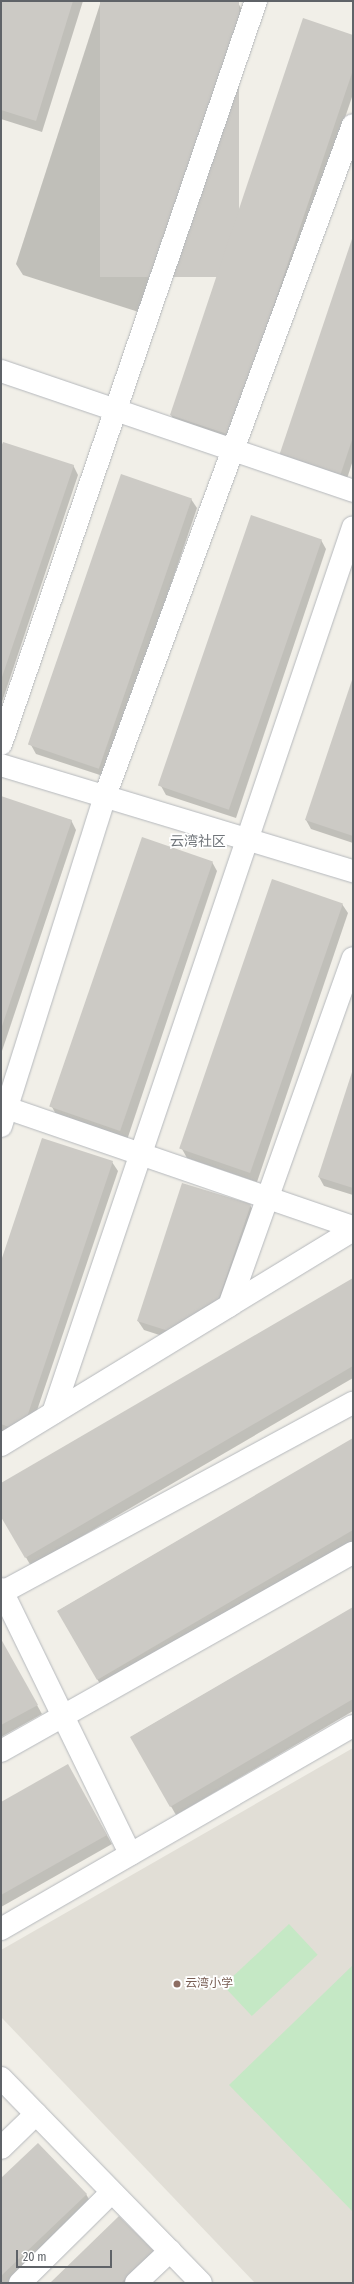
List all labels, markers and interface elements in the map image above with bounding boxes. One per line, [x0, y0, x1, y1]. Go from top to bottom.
district label: 云湾社区 [170, 834, 226, 850]
place label: 云湾小学 [185, 1977, 233, 1991]
marker: 云湾小学 [172, 1979, 182, 1989]
scale bar [18, 2242, 114, 2268]
text: 20 m [23, 2250, 47, 2264]

